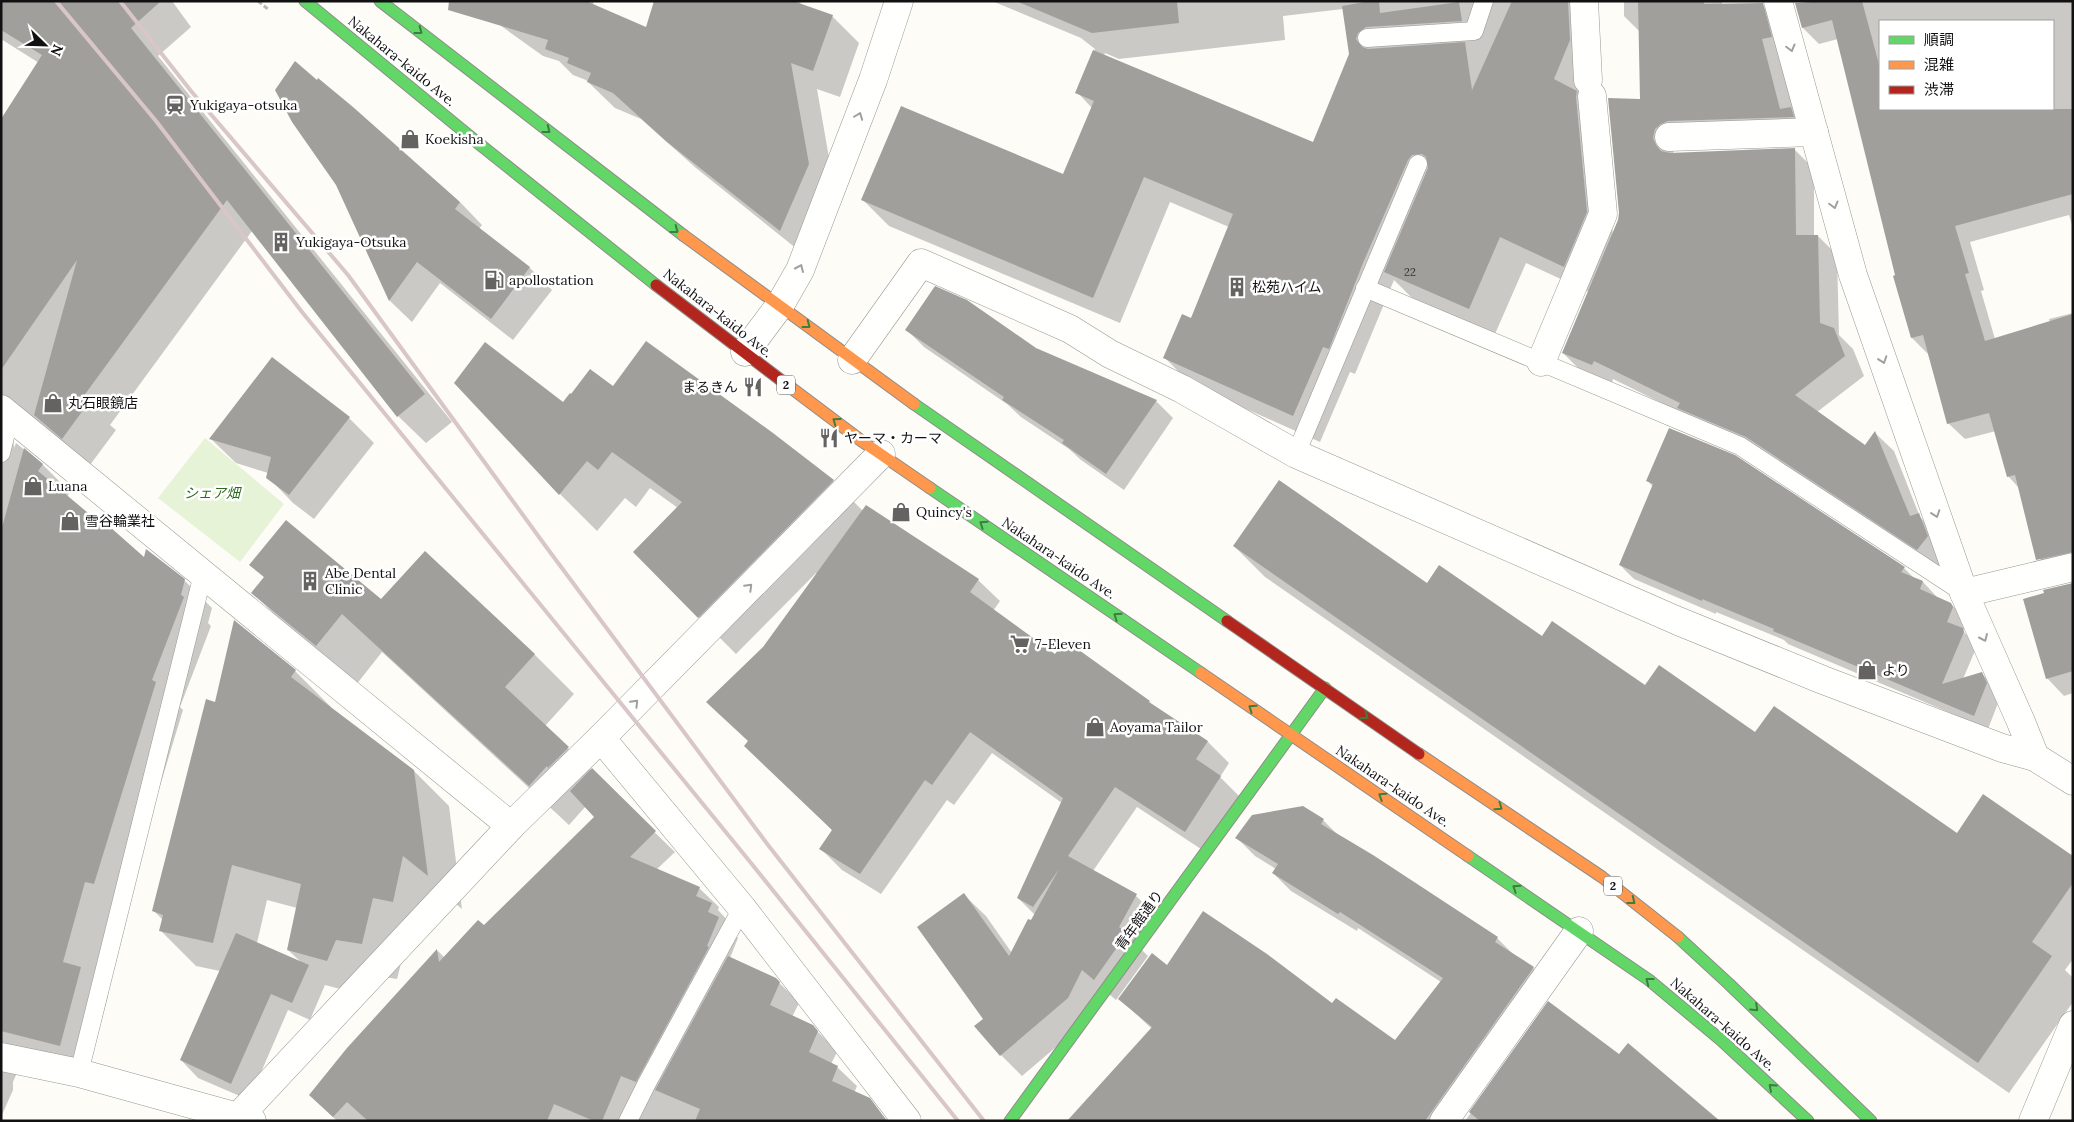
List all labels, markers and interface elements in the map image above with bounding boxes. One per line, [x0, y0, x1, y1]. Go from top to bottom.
street label: Nakahara-kaido Ave. [344, 12, 460, 110]
north arrow [20, 20, 70, 70]
legend [1879, 20, 2054, 110]
one-way arrow [413, 25, 422, 33]
text: 順調 [1924, 30, 1954, 49]
text: N [46, 42, 67, 59]
one-way arrow [1786, 44, 1796, 52]
text: 混雑 [1924, 55, 1954, 74]
text: 渋滞 [1924, 80, 1954, 99]
station icon: Yukigaya-otsuka [164, 94, 186, 116]
place label: Yukigaya-otsuka [189, 96, 297, 114]
one-way arrow [853, 113, 863, 121]
one-way arrow [541, 124, 550, 132]
shop icon: Koekisha [399, 128, 421, 150]
place label: Koekisha [425, 130, 484, 148]
one-way arrow [1828, 201, 1839, 209]
one-way arrow [669, 224, 678, 232]
building icon: Yukigaya-Otsuka [270, 231, 292, 253]
place label: Yukigaya-Otsuka [295, 233, 406, 251]
one-way arrow [794, 264, 805, 273]
street label: Nakahara-kaido Ave. [660, 265, 776, 361]
house number: 22 [1404, 265, 1416, 279]
fuel station icon: apollostation [483, 269, 505, 291]
place label: apollostation [509, 271, 594, 289]
building icon: 松苑ハイム [1226, 276, 1248, 298]
place label: 松苑ハイム [1252, 278, 1321, 296]
one-way arrow [801, 319, 811, 328]
one-way arrow [1877, 355, 1887, 364]
restaurant icon: まるきん [742, 376, 764, 398]
road number: 2 [777, 376, 795, 394]
place label: まるきん [682, 378, 738, 396]
shop icon: 丸石眼鏡店 [42, 392, 64, 414]
place label: 丸石眼鏡店 [68, 394, 138, 412]
one-way arrow [832, 418, 842, 427]
restaurant icon: ヤーマ・カーマ [818, 427, 840, 449]
place label: ヤーマ・カーマ [844, 429, 942, 447]
shop icon: Luana [22, 475, 44, 497]
place label: Luana [48, 477, 87, 495]
park label: シェア畑 [184, 484, 242, 502]
shop icon: Quincy's [890, 501, 912, 523]
place label: Quincy's [916, 503, 972, 521]
one-way arrow [1930, 509, 1940, 517]
shop icon: 雪谷輪業社 [59, 510, 81, 532]
place label: 雪谷輪業社 [85, 512, 155, 530]
street label: Nakahara-kaido Ave. [999, 513, 1119, 603]
one-way arrow [979, 521, 988, 531]
place label: Abe Dental Clinic [324, 564, 396, 598]
building icon: Abe Dental Clinic [299, 570, 321, 592]
one-way arrow [743, 583, 752, 592]
one-way arrow [1114, 613, 1123, 622]
supermarket icon: 7-Eleven [1009, 633, 1031, 655]
one-way arrow [1977, 633, 1988, 642]
place label: 7-Eleven [1035, 635, 1091, 653]
shop icon: より [1856, 659, 1878, 681]
place label: より [1882, 661, 1910, 679]
one-way arrow [629, 699, 638, 708]
one-way arrow [1248, 705, 1257, 714]
one-way arrow [1359, 710, 1369, 719]
shop icon: Aoyama Tailor [1084, 716, 1106, 738]
place label: Aoyama Tailor [1109, 718, 1203, 736]
street label: Nakahara-kaido Ave. [1333, 741, 1453, 831]
one-way arrow [1378, 793, 1388, 802]
one-way arrow [1494, 801, 1503, 811]
road number: 2 [1604, 876, 1622, 896]
one-way arrow [1512, 885, 1522, 894]
street label: 青年館通り [1111, 886, 1167, 954]
one-way arrow [1626, 895, 1636, 904]
street label: Nakahara-kaido Ave. [1667, 973, 1779, 1075]
one-way arrow [1645, 978, 1655, 987]
one-way arrow [1749, 1002, 1758, 1011]
one-way arrow [1769, 1084, 1778, 1093]

